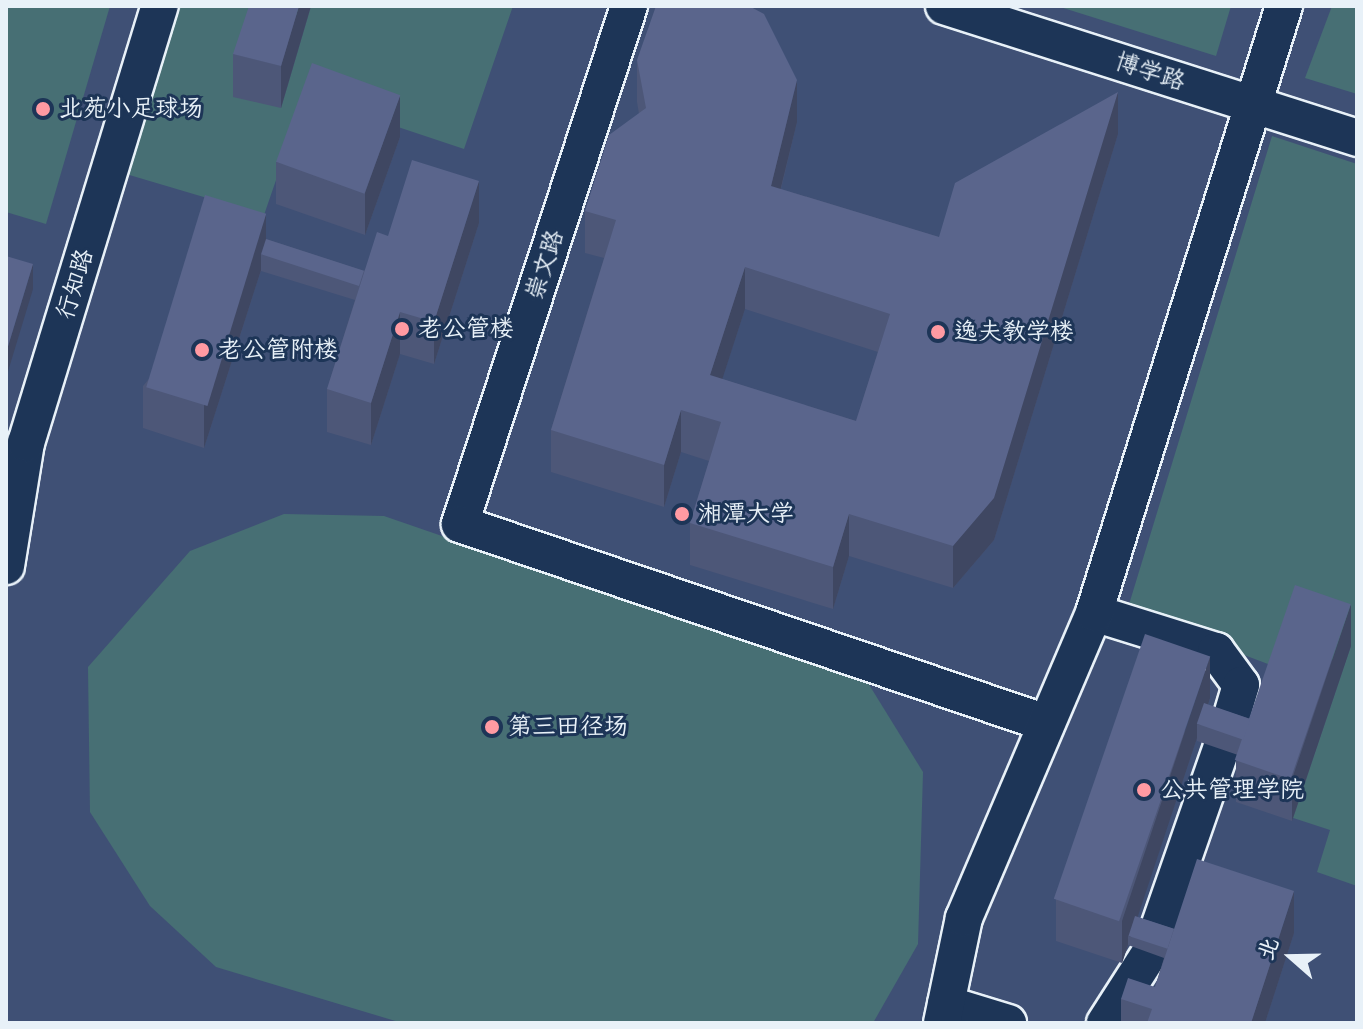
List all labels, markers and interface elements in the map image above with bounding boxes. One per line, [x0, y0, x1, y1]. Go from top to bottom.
street label: 博学路 [1111, 47, 1189, 97]
place label: 北苑小足球场 [59, 95, 203, 123]
marker: 北苑小足球场 [34, 100, 52, 118]
street label: 崇文路 [520, 226, 570, 304]
street label: 行知路 [51, 245, 99, 323]
place label: 老公管楼 [418, 315, 514, 343]
place label: 逸夫教学楼 [954, 318, 1074, 346]
marker: 老公管楼 [393, 320, 411, 338]
marker: 逸夫教学楼 [929, 323, 947, 341]
place label: 老公管附楼 [218, 336, 338, 364]
marker: 老公管附楼 [193, 341, 211, 359]
place label: 湘潭大学 [698, 500, 794, 528]
marker: 湘潭大学 [673, 505, 691, 523]
place label: 第三田径场 [508, 713, 628, 741]
marker: 第三田径场 [483, 718, 501, 736]
place label: 公共管理学院 [1160, 776, 1304, 804]
marker: 公共管理学院 [1135, 781, 1153, 799]
north arrow [1251, 917, 1331, 997]
text: 北 [1246, 932, 1290, 966]

